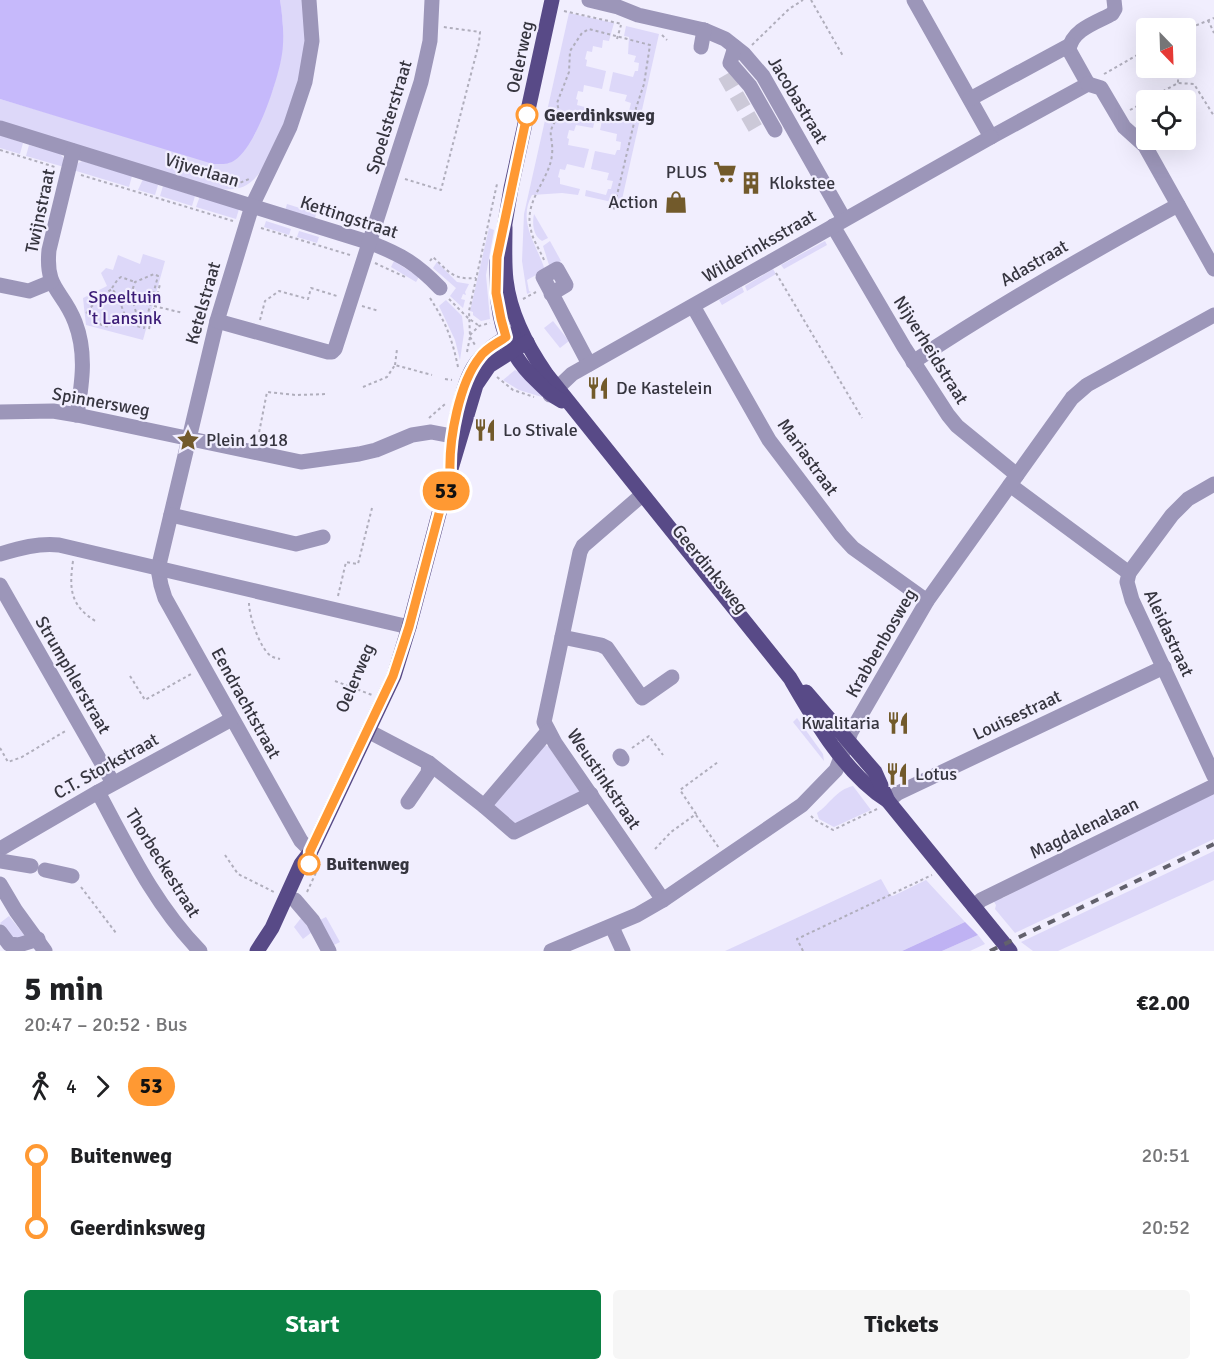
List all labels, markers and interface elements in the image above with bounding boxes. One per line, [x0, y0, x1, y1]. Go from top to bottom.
north arrow [1136, 18, 1196, 78]
map controls [1136, 18, 1196, 150]
street label: Oelerweg [502, 19, 538, 95]
street label: Jacobastraat [763, 52, 833, 148]
street label: Spoelsterstraat [361, 57, 417, 177]
button: locate [1136, 90, 1196, 150]
marker: Geerdinksweg [516, 104, 538, 126]
place label: Geerdinksweg [544, 104, 655, 126]
street label: Vijverlaan [162, 148, 242, 192]
supermarket icon: PLUS [712, 159, 738, 185]
place label: PLUS [666, 161, 707, 183]
street label: Twijnstraat [20, 167, 60, 255]
building icon: Klokstee [738, 170, 764, 196]
place label: Klokstee [769, 172, 835, 194]
shop icon: Action [663, 189, 689, 215]
street label: Kettingstraat [297, 191, 401, 243]
place label: Action [608, 191, 658, 213]
street label: Wilderinksstraat [698, 205, 820, 287]
street label: Adastraat [996, 235, 1072, 291]
street label: Ketelstraat [181, 259, 225, 347]
park label: Speeltuin 't Lansink [88, 286, 162, 329]
street label: Nijverheidstraat [889, 292, 973, 408]
restaurant icon: De Kastelein [585, 375, 611, 401]
place label: De Kastelein [616, 377, 712, 399]
street label: Spinnersweg [50, 383, 152, 421]
street label: Mariastraat [773, 414, 843, 500]
restaurant icon: Lo Stivale [472, 417, 498, 443]
place label: Lo Stivale [503, 419, 578, 441]
place icon: Plein 1918 [175, 427, 201, 453]
place label: Plein 1918 [206, 429, 288, 451]
line badge: 53 [419, 472, 473, 510]
text: 53 [435, 478, 457, 504]
street label: Geerdinksweg [667, 520, 753, 618]
street label: Krabbenbosweg [841, 585, 921, 701]
street label: Aleidastraat [1139, 586, 1199, 680]
street label: Strumphlerstraat [30, 612, 116, 738]
street label: Oelerweg [331, 640, 379, 716]
street label: Eendrachtstraat [206, 644, 286, 762]
street label: Louisestraat [969, 685, 1065, 745]
restaurant icon: Kwalitaria [885, 710, 911, 736]
place label: Kwalitaria [801, 712, 880, 734]
street label: Weustinkstraat [562, 725, 646, 833]
street label: C.T. Storkstraat [50, 728, 162, 804]
restaurant icon: Lotus [884, 761, 910, 787]
place label: Lotus [915, 763, 957, 785]
street label: Magdalenalaan [1026, 792, 1142, 864]
street label: Thorbeckestraat [121, 804, 205, 922]
marker: Buitenweg [298, 853, 320, 875]
place label: Buitenweg [326, 853, 410, 875]
text: 5 min [24, 969, 104, 1010]
text: €2.00 [1136, 989, 1190, 1016]
text: 20:47 – 20:52 · Bus [24, 1012, 187, 1037]
icon: walk [24, 1070, 57, 1103]
icon: forward [86, 1070, 119, 1103]
text: 53 [140, 1073, 163, 1099]
text: 4 [66, 1074, 77, 1099]
text: Buitenweg [70, 1142, 172, 1169]
text: 20:51 [1141, 1143, 1190, 1168]
text: Geerdinksweg [70, 1214, 206, 1241]
text: 20:52 [1141, 1215, 1190, 1240]
button: Start [24, 1290, 601, 1359]
button: Tickets [613, 1290, 1190, 1359]

